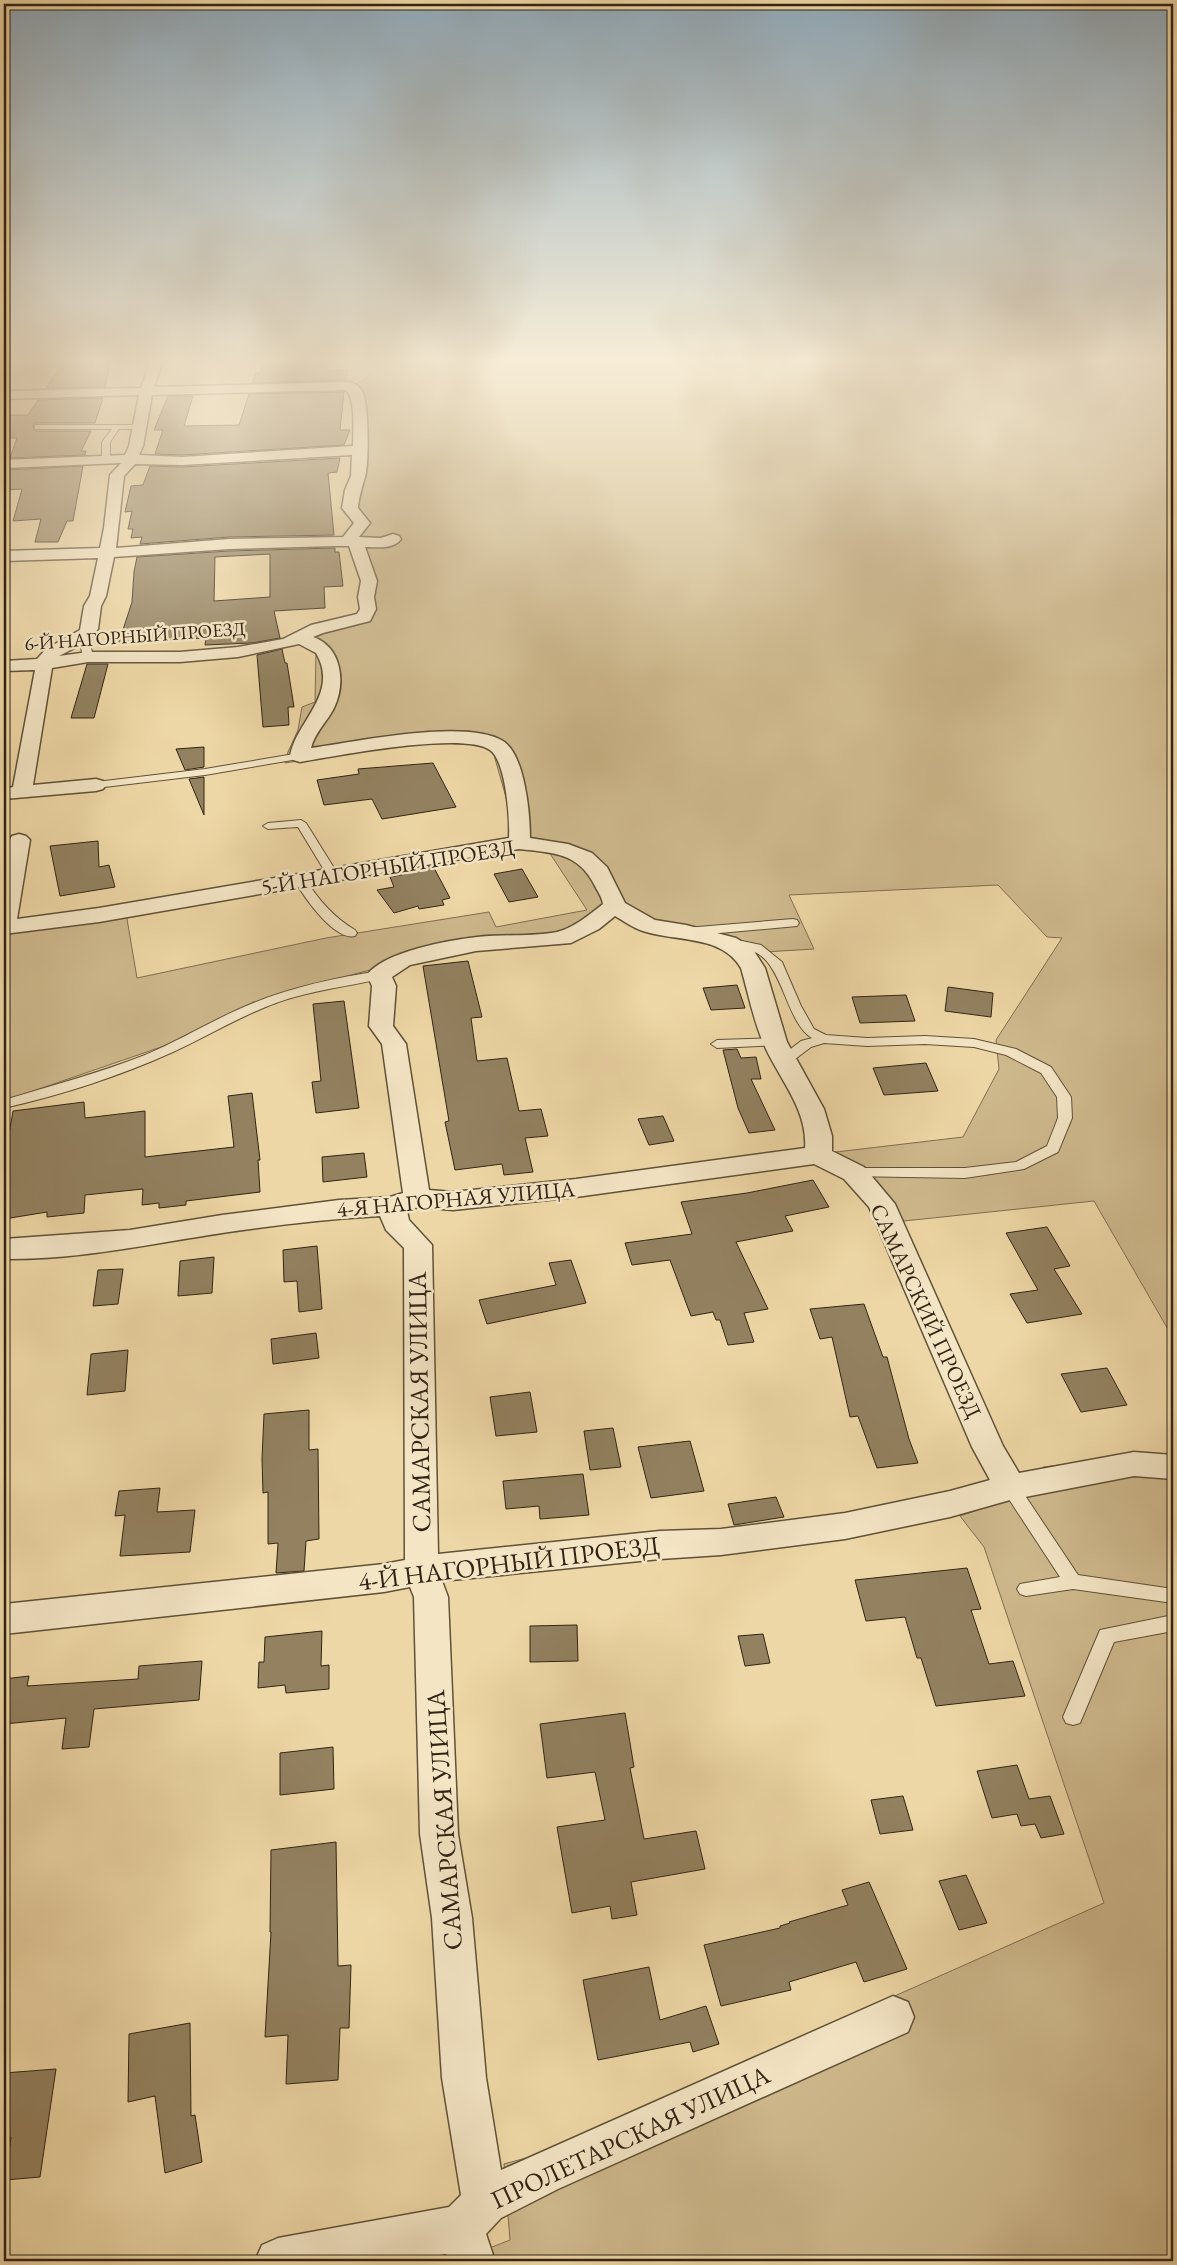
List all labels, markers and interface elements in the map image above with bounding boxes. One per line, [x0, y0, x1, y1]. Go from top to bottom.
street label: 6-Й НАГОРНЫЙ ПРОЕЗД [24, 616, 246, 656]
street label: 5-Й НАГОРНЫЙ ПРОЕЗД [259, 833, 517, 901]
street label: 4-Я НАГОРНАЯ УЛИЦА [336, 1174, 577, 1224]
street label: САМАРСКИЙ ПРОЕЗД [863, 1199, 989, 1423]
street label: САМАРСКАЯ УЛИЦА [400, 1270, 438, 1533]
street label: 4-Й НАГОРНЫЙ ПРОЕЗД [356, 1528, 662, 1598]
street label: САМАРСКАЯ УЛИЦА [418, 1688, 470, 1951]
street label: ПРОЛЕТАРСКАЯ УЛИЦА [485, 2057, 776, 2217]

